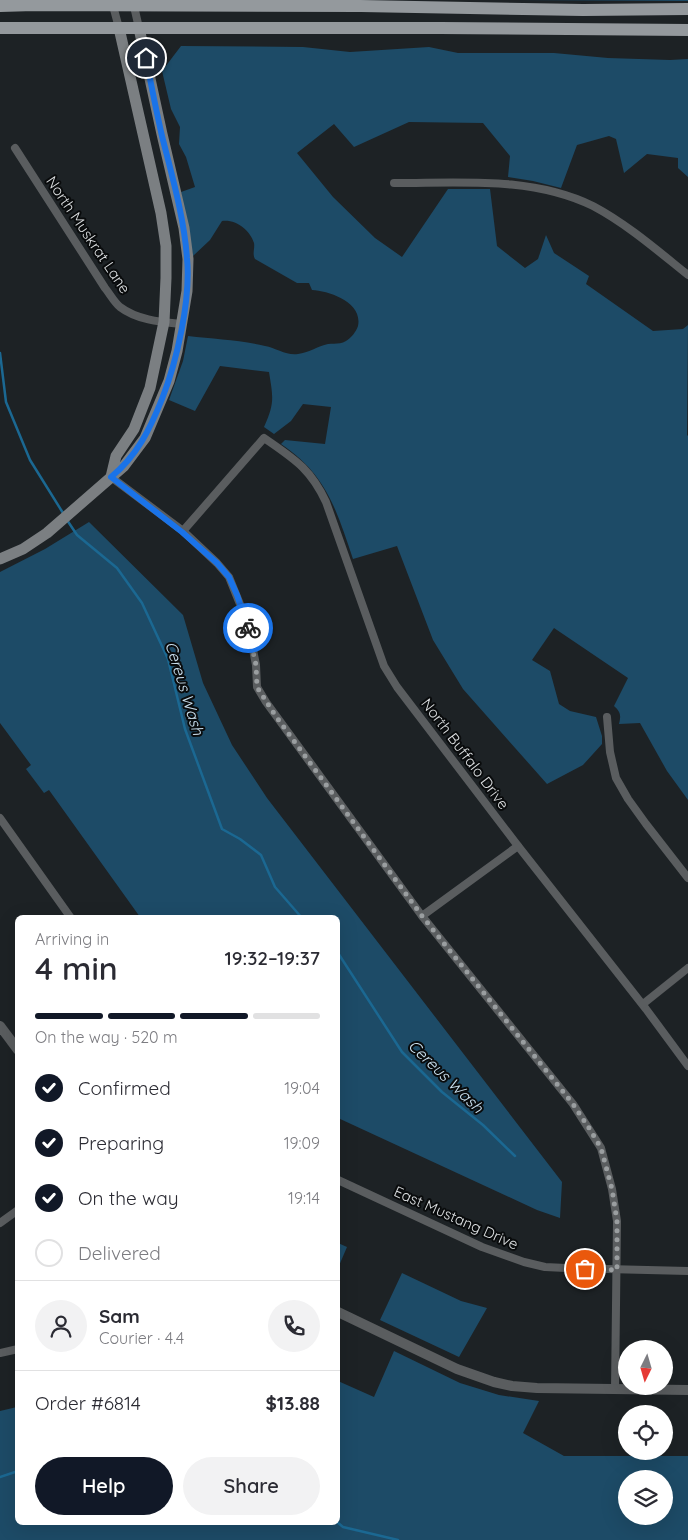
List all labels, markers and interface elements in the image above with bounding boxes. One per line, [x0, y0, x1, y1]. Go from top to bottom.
pin [125, 37, 167, 79]
icon: home [132, 44, 160, 72]
street label: North Muskrat Lane [42, 172, 135, 297]
courier [223, 603, 273, 653]
icon: bike [234, 614, 262, 642]
water label: Cereus Wash [161, 639, 209, 738]
street label: North Buffalo Drive [417, 694, 513, 813]
text: Arriving in [35, 929, 109, 949]
text: 19:32–19:37 [225, 946, 320, 970]
text: 4 min [35, 948, 118, 988]
text: On the way · 520 m [35, 1027, 178, 1047]
water label: Cereus Wash [404, 1035, 488, 1117]
icon: check [35, 1074, 63, 1102]
text: Confirmed [78, 1076, 171, 1100]
text: 19:04 [284, 1078, 320, 1098]
icon: check [35, 1129, 63, 1157]
text: Preparing [78, 1131, 164, 1155]
text: 19:09 [284, 1133, 320, 1153]
street label: East Mustang Drive [391, 1182, 521, 1254]
icon: check [35, 1184, 63, 1212]
text: On the way [78, 1186, 179, 1210]
text: 19:14 [288, 1188, 320, 1208]
text: Delivered [78, 1241, 161, 1265]
pin [564, 1248, 606, 1290]
icon: bag [571, 1255, 599, 1283]
button: person [35, 1300, 87, 1352]
button: phone [268, 1300, 320, 1352]
text: Sam [99, 1304, 140, 1328]
text: Courier · 4.4 [99, 1328, 184, 1348]
north arrow [618, 1340, 672, 1395]
map controls [618, 1340, 673, 1525]
text: Order #6814 [35, 1391, 141, 1415]
text: $13.88 [266, 1391, 320, 1415]
button: locate [618, 1405, 673, 1460]
button: Help [35, 1457, 173, 1515]
button: Share [183, 1457, 320, 1515]
button: layers [618, 1470, 673, 1525]

